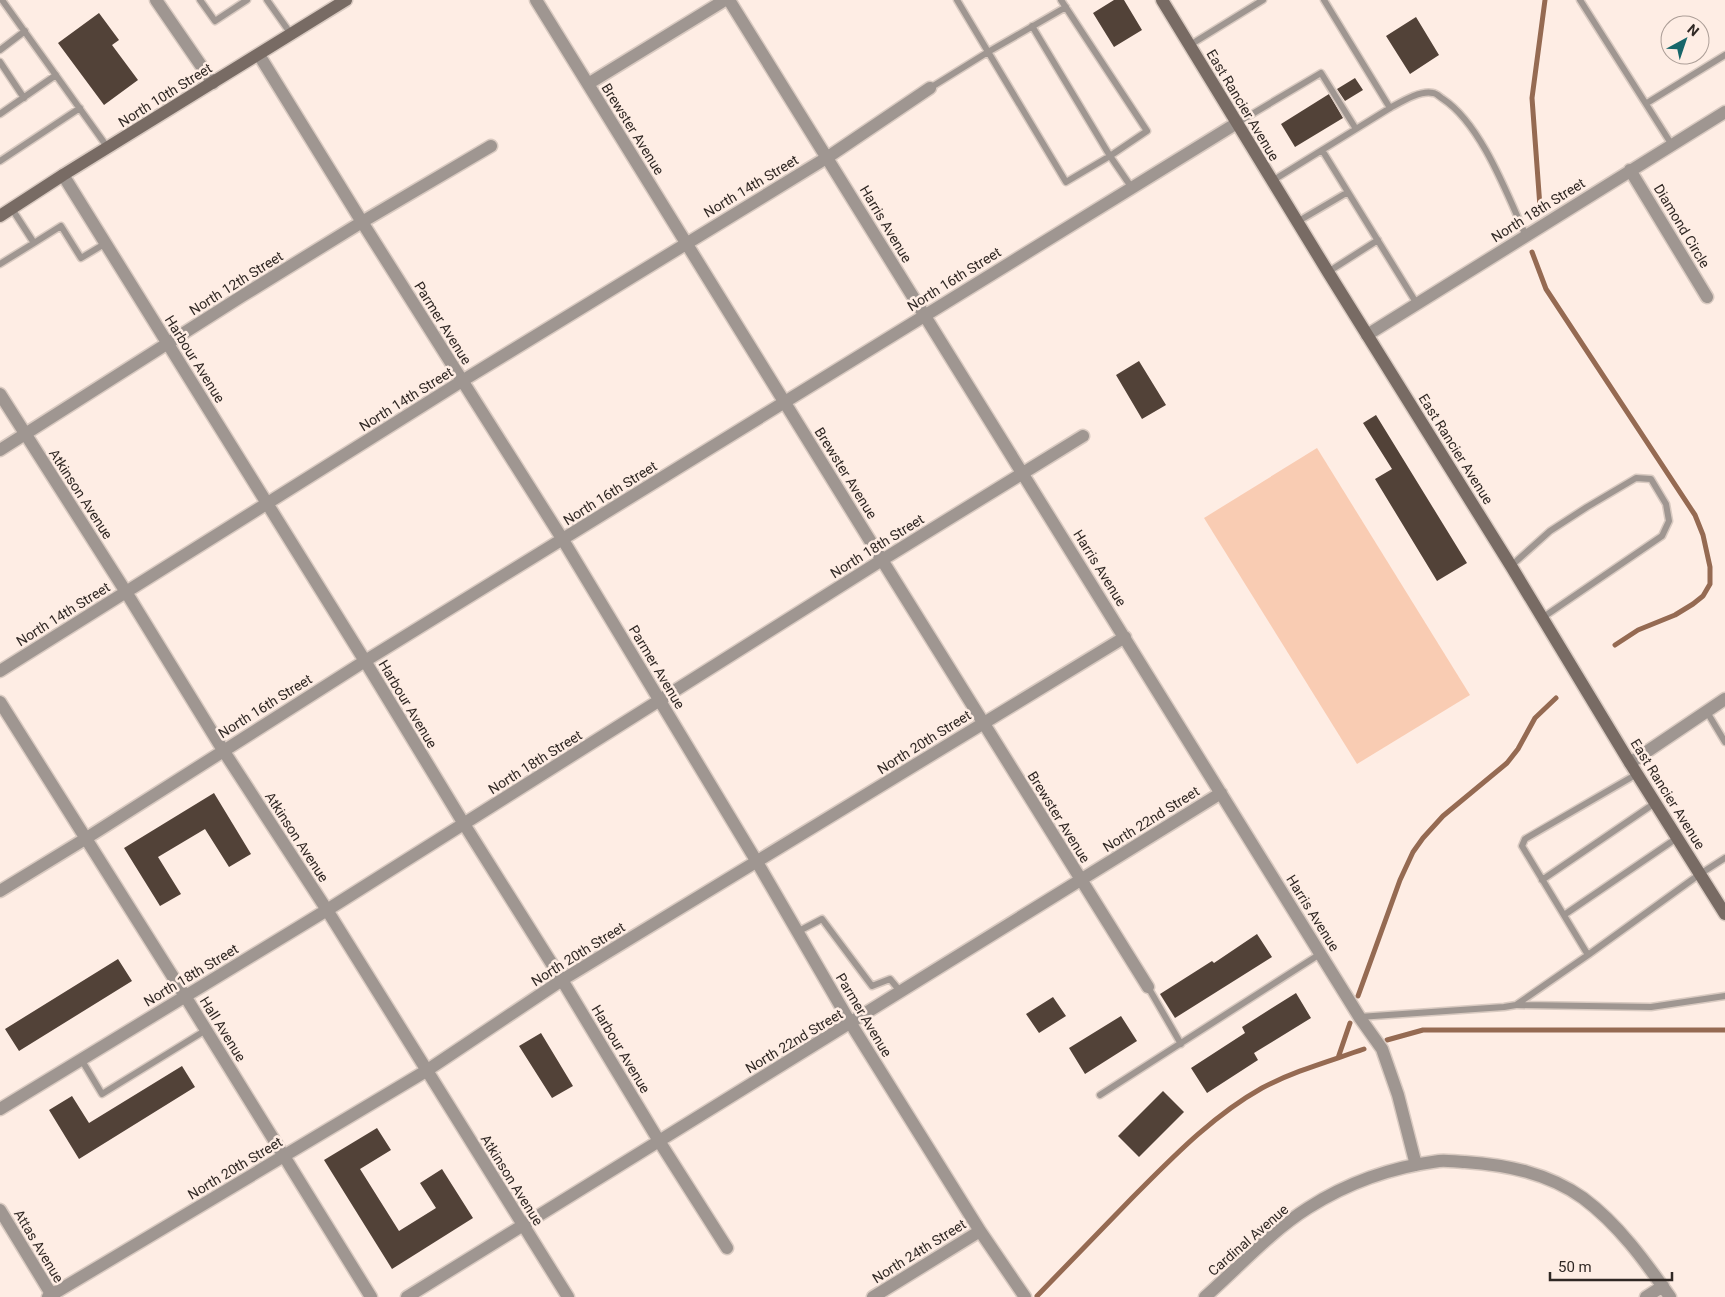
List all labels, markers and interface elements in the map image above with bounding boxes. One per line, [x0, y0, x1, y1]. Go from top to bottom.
north arrow [1660, 15, 1710, 65]
text: N [1684, 21, 1702, 39]
street label: East Rancier Avenue [1203, 46, 1283, 164]
street label: North 10th Street [115, 60, 215, 130]
street label: Brewster Avenue [599, 80, 667, 178]
street label: North 14th Street [701, 151, 801, 220]
street label: North 18th Street [1488, 175, 1588, 245]
street label: Diamond Circle [1651, 181, 1713, 271]
street label: Harris Avenue [857, 183, 915, 265]
street label: North 16th Street [904, 244, 1004, 314]
street label: North 12th Street [186, 248, 286, 318]
street label: Parmer Avenue [411, 279, 475, 367]
street label: Harbour Avenue [162, 312, 228, 406]
street label: North 14th Street [356, 364, 456, 434]
street label: East Rancier Avenue [1416, 391, 1496, 507]
street label: Brewster Avenue [812, 424, 880, 522]
street label: Atkinson Avenue [46, 446, 116, 542]
street label: North 16th Street [560, 458, 660, 528]
street label: North 18th Street [827, 511, 927, 581]
street label: Harris Avenue [1070, 527, 1130, 609]
street label: North 14th Street [13, 579, 113, 649]
street label: Parmer Avenue [626, 622, 688, 712]
street label: Harbour Avenue [375, 657, 441, 751]
street label: North 16th Street [215, 671, 315, 741]
street label: North 20th Street [874, 707, 974, 777]
street label: North 18th Street [485, 727, 585, 797]
street label: East Rancier Avenue [1628, 736, 1708, 852]
street label: Brewster Avenue [1025, 768, 1093, 866]
street label: North 22nd Street [1100, 783, 1202, 855]
street label: Atkinson Avenue [262, 789, 332, 885]
street label: Harris Avenue [1283, 872, 1343, 954]
street label: North 20th Street [528, 919, 628, 989]
street label: North 18th Street [141, 940, 241, 1009]
street label: Parmer Avenue [833, 970, 895, 1060]
street label: Hall Avenue [197, 994, 249, 1064]
street label: Harbour Avenue [588, 1002, 654, 1096]
street label: North 22nd Street [742, 1005, 846, 1076]
street label: Atkinson Avenue [478, 1132, 546, 1228]
street label: North 20th Street [185, 1133, 285, 1202]
street label: Cardinal Avenue [1205, 1201, 1291, 1279]
street label: Attas Avenue [11, 1207, 67, 1285]
street label: North 24th Street [869, 1216, 969, 1286]
scale bar [1550, 1250, 1672, 1282]
text: 50 m [1558, 1258, 1592, 1276]

